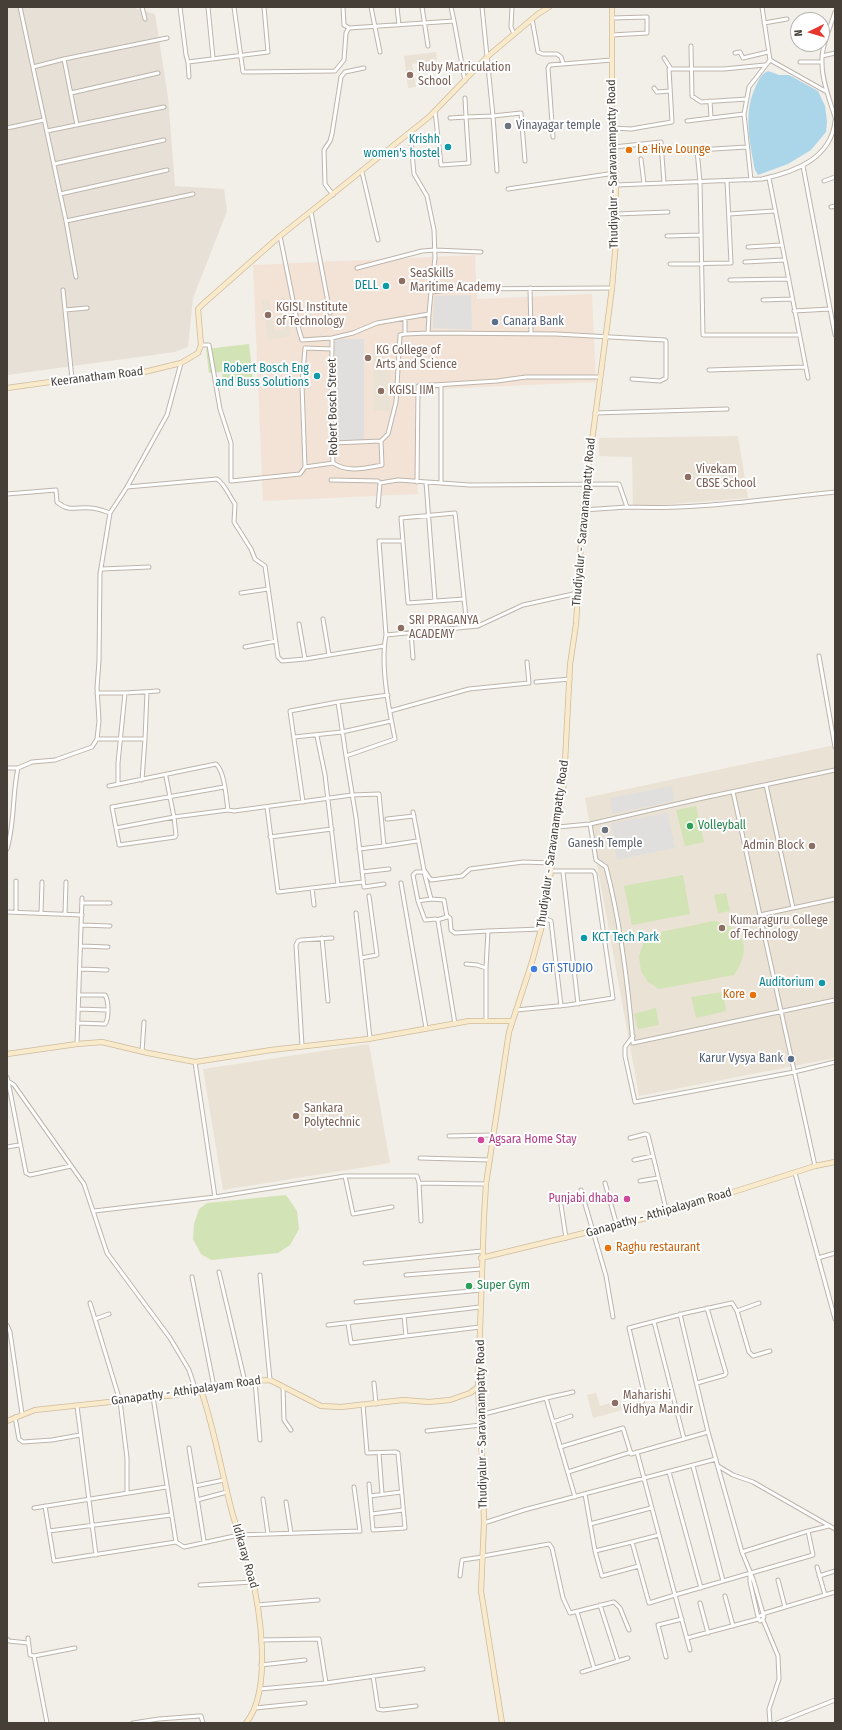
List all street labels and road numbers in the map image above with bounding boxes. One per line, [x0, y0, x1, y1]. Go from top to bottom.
street label: Thudiyalur - Saravanampatty Road [604, 79, 622, 249]
street label: Robert Bosch Street [325, 358, 341, 456]
street label: Keeranatham Road [50, 364, 144, 390]
street label: Thudiyalur - Saravanampatty Road [569, 437, 599, 607]
street label: Thudiyalur - Saravanampatty Road [534, 759, 572, 929]
street label: Ganapathy - Athipalayam Road [584, 1185, 734, 1241]
street label: Thudiyalur - Saravanampatty Road [473, 1339, 491, 1509]
street label: Ganapathy - Athipalayam Road [110, 1373, 262, 1409]
street label: Idikaray Road [229, 1522, 261, 1590]

